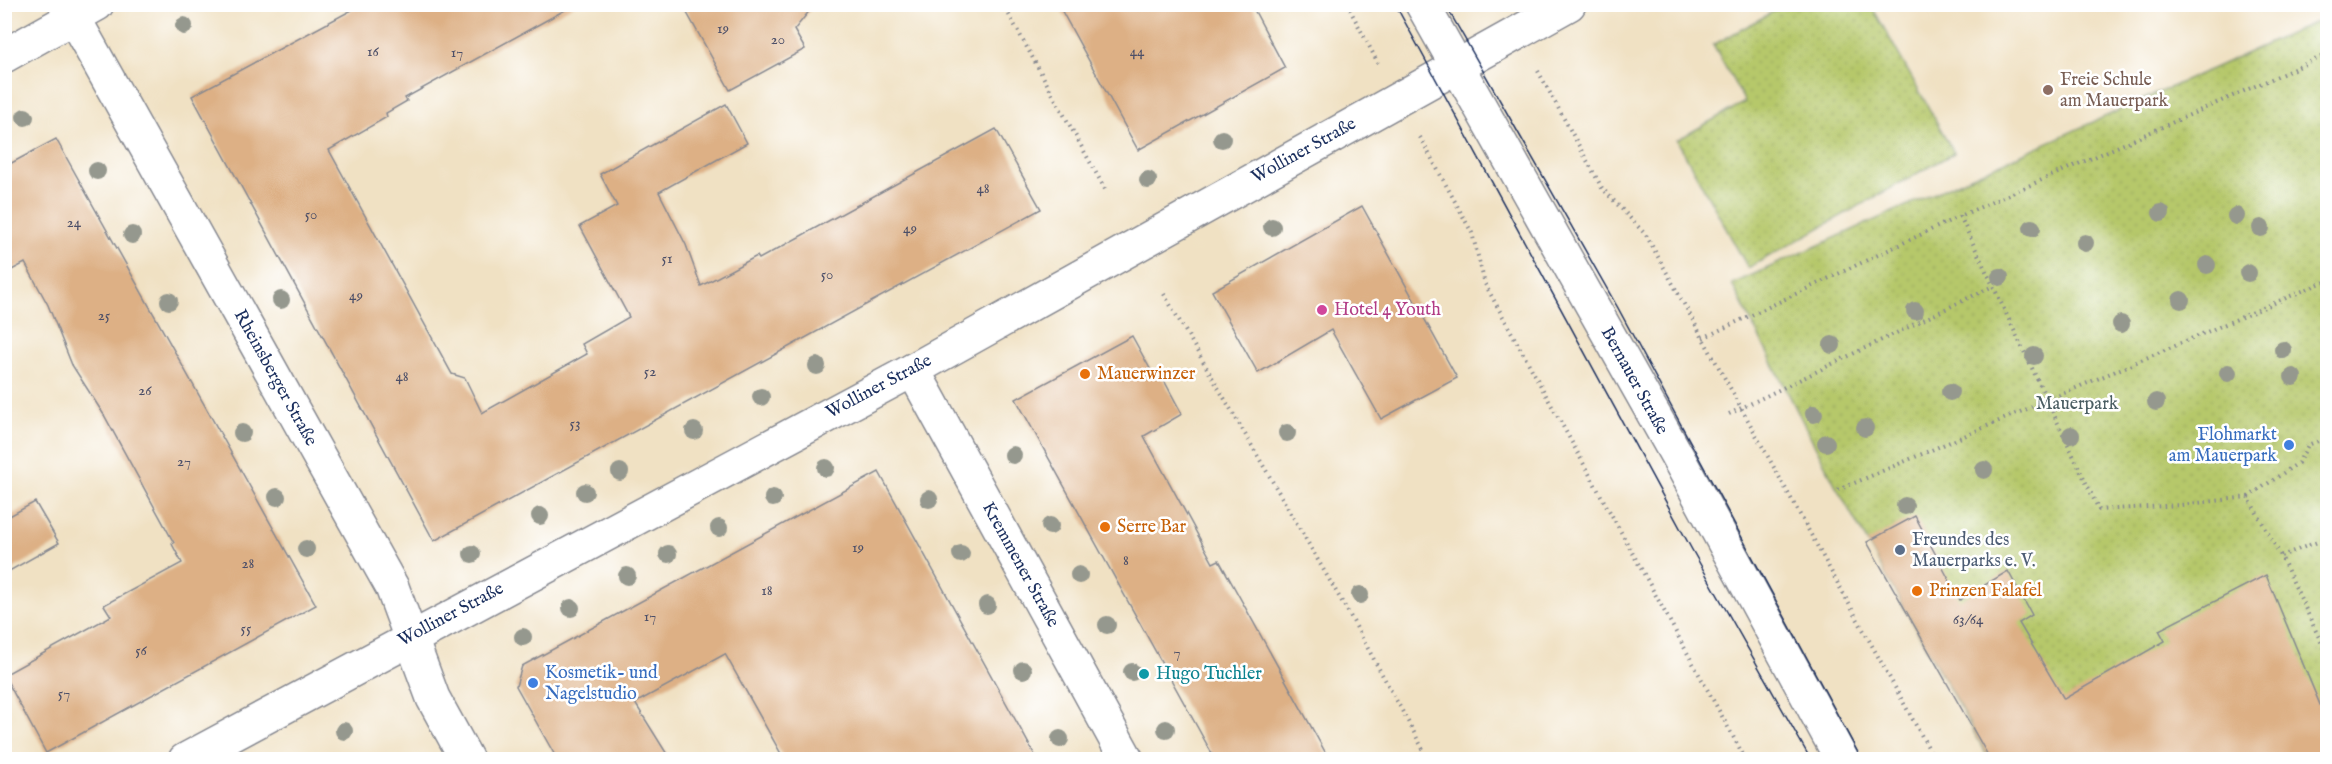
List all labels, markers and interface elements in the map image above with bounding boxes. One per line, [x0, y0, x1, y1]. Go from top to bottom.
house number: 19 [717, 19, 729, 38]
house number: 20 [771, 30, 785, 49]
house number: 16 [367, 42, 380, 61]
house number: 44 [1130, 42, 1145, 61]
house number: 17 [451, 43, 463, 62]
place label: Freie Schule am Mauerpark [2060, 69, 2169, 113]
marker: Freie Schule am Mauerpark [2041, 83, 2055, 97]
street label: Wolliner Straße [1248, 113, 1360, 189]
house number: 48 [976, 179, 990, 198]
house number: 50 [305, 205, 317, 224]
house number: 24 [67, 213, 82, 232]
house number: 49 [903, 219, 917, 238]
house number: 51 [661, 249, 673, 268]
house number: 50 [821, 265, 833, 284]
house number: 49 [349, 286, 363, 305]
place label: Hotel 4 Youth [1334, 299, 1441, 322]
marker: Hotel 4 Youth [1315, 303, 1329, 317]
house number: 25 [98, 306, 111, 325]
street label: Rheinsberger Straße [228, 306, 322, 450]
street label: Bernauer Straße [1595, 323, 1673, 439]
street label: Wolliner Straße [822, 350, 936, 424]
house number: 52 [644, 362, 656, 381]
place label: Mauerwinzer [1097, 363, 1196, 386]
house number: 48 [395, 367, 409, 386]
marker: Mauerwinzer [1078, 367, 1092, 381]
house number: 26 [138, 381, 152, 400]
park label: Mauerpark [2036, 393, 2119, 416]
house number: 53 [569, 414, 581, 433]
place label: Flohmarkt am Mauerpark [2169, 424, 2277, 468]
marker: Flohmarkt am Mauerpark [2282, 438, 2296, 452]
house number: 27 [177, 452, 191, 471]
street label: Kremmener Straße [976, 498, 1064, 632]
place label: Serre Bar [1117, 516, 1187, 539]
marker: Serre Bar [1098, 520, 1112, 534]
place label: Freundes des Mauerparks e. V. [1912, 529, 2036, 573]
house number: 19 [852, 538, 864, 557]
marker: Freundes des Mauerparks e. V. [1893, 543, 1907, 557]
house number: 8 [1123, 551, 1129, 570]
house number: 28 [242, 554, 255, 573]
street label: Wolliner Straße [394, 578, 508, 652]
place label: Prinzen Falafel [1929, 580, 2042, 603]
house number: 18 [761, 581, 773, 600]
marker: Prinzen Falafel [1910, 584, 1924, 598]
house number: 17 [644, 607, 656, 626]
house number: 63/64 [1953, 610, 1984, 629]
house number: 55 [241, 619, 252, 638]
house number: 56 [135, 641, 148, 660]
house number: 7 [1173, 643, 1181, 662]
place label: Kosmetik- und Nagelstudio [545, 662, 658, 706]
place label: Hugo Tuchler [1156, 663, 1262, 686]
marker: Hugo Tuchler [1137, 667, 1151, 681]
marker: Kosmetik- und Nagelstudio [526, 676, 540, 690]
house number: 57 [58, 684, 70, 703]

